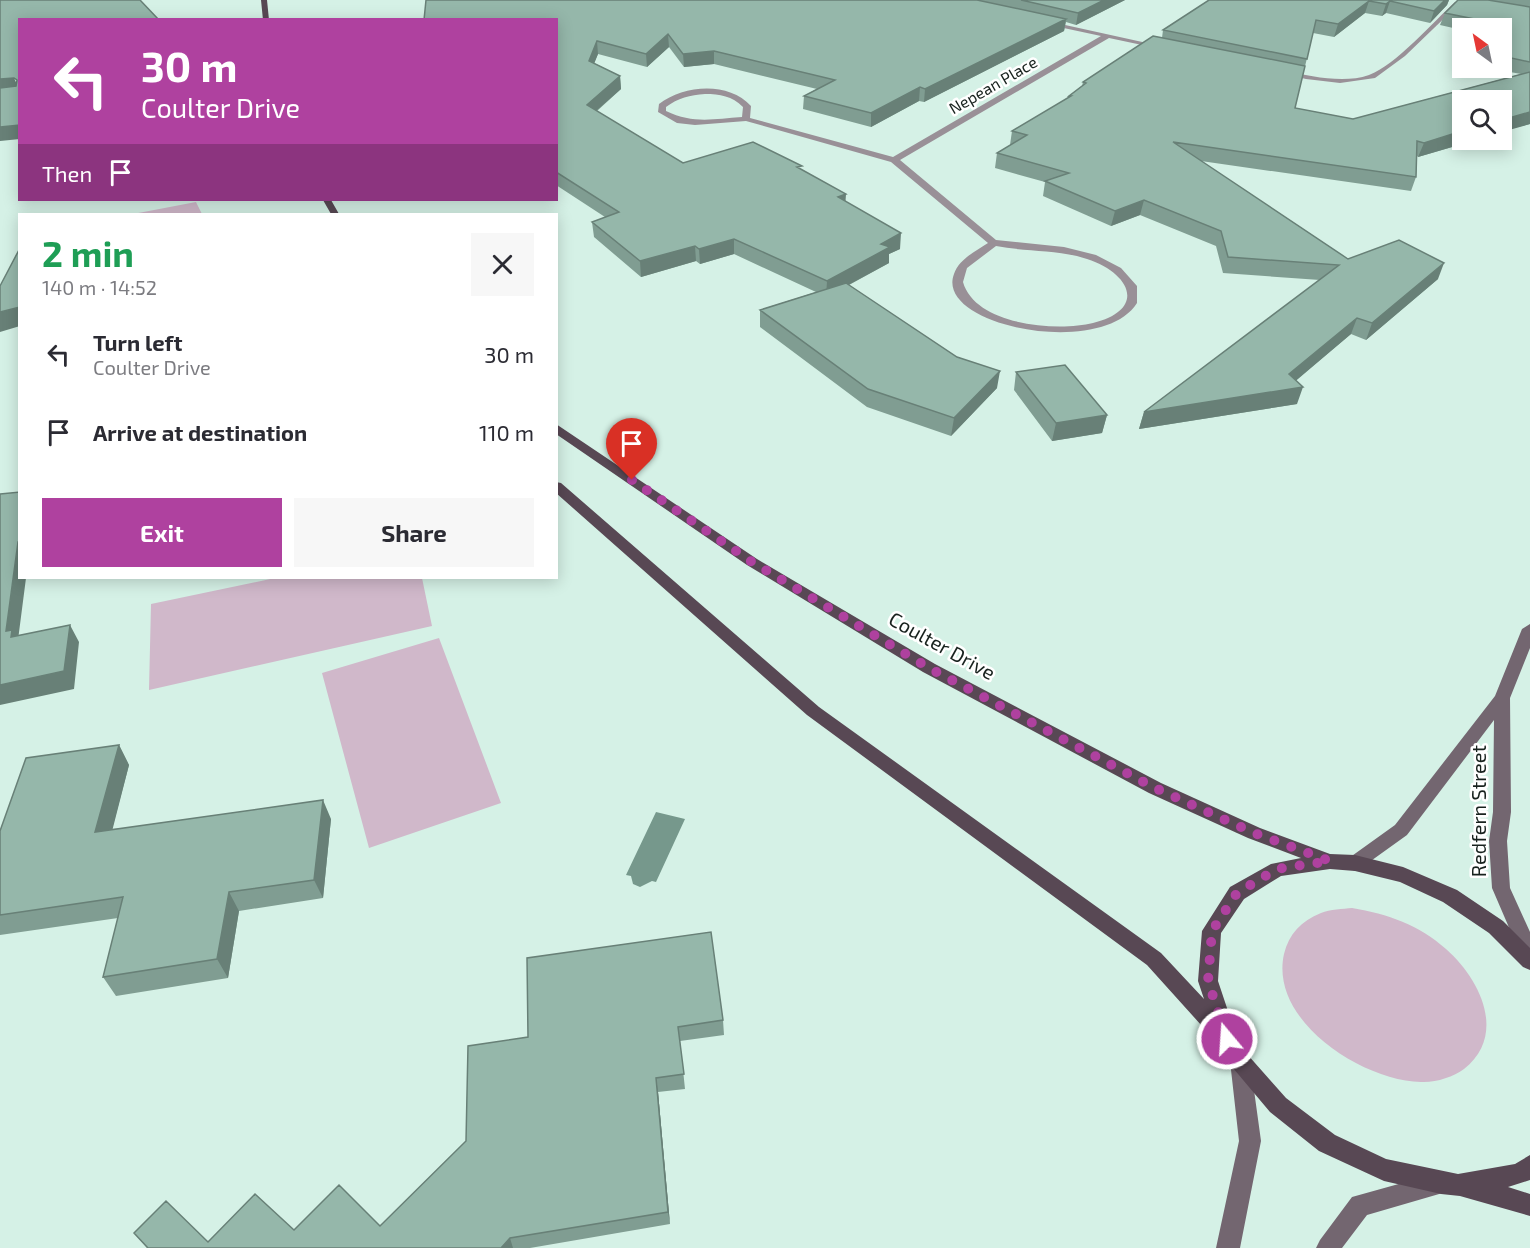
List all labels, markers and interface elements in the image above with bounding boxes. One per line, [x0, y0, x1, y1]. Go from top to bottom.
north arrow [1452, 18, 1512, 78]
map controls [1452, 18, 1512, 150]
text: 30 m [141, 40, 237, 90]
icon: left [42, 42, 120, 120]
street label: Nepean Place [945, 52, 1040, 117]
button: search [1452, 90, 1512, 150]
text: Coulter Drive [141, 91, 300, 123]
icon: arrive [104, 156, 137, 189]
text: Then [42, 160, 92, 186]
text: 2 min [42, 231, 134, 274]
button: close [471, 233, 534, 296]
text: 140 m · 14:52 [42, 275, 157, 299]
text: Turn left [93, 329, 182, 355]
icon: left [42, 338, 75, 371]
text: 30 m [484, 341, 534, 367]
text: Coulter Drive [93, 355, 211, 379]
icon: arrive [42, 416, 75, 449]
pin [606, 418, 657, 480]
text: Arrive at destination [93, 419, 307, 445]
text: 110 m [479, 419, 534, 445]
icon: arrive [615, 427, 648, 460]
button: Exit [42, 498, 282, 567]
button: Share [294, 498, 534, 567]
street label: Coulter Drive [885, 606, 1000, 684]
street label: Redfern Street [1466, 744, 1490, 877]
position arrow [1195, 1007, 1259, 1071]

